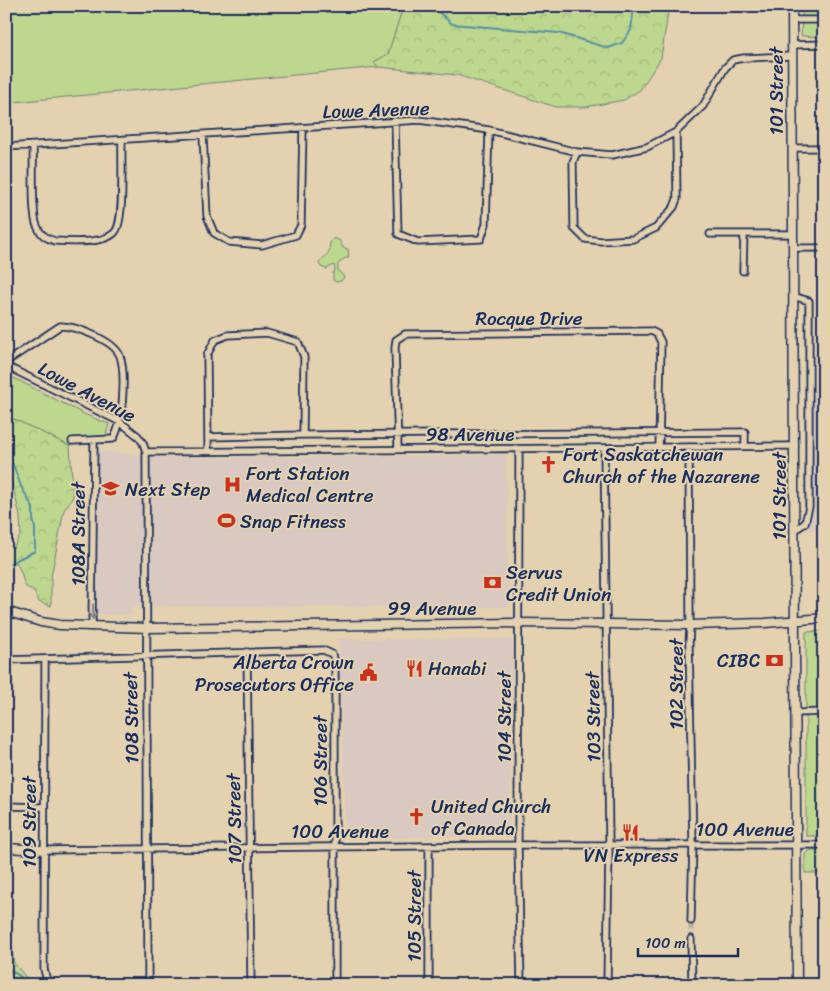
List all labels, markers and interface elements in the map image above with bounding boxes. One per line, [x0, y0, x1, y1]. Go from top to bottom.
street label: 101 Street [760, 45, 793, 135]
street label: Lowe Avenue [322, 92, 430, 128]
street label: Rocque Drive [475, 302, 583, 335]
street label: Lowe Avenue [32, 352, 142, 432]
street label: 98 Avenue [426, 418, 514, 451]
place label: Fort Saskatchewan Church of the Nazarene [563, 438, 760, 493]
street label: 101 Street [763, 450, 796, 540]
church icon: Fort Saskatchewan Church of the Nazarene [539, 455, 559, 475]
place label: Fort Station Medical Centre [246, 457, 374, 512]
place label: Next Step [125, 473, 210, 506]
hospital icon: Fort Station Medical Centre [222, 474, 242, 494]
school or university icon: Next Step [101, 479, 121, 499]
street label: 108A Street [62, 481, 95, 586]
place label: Snap Fitness [240, 505, 346, 538]
sports icon: Snap Fitness [216, 511, 236, 531]
place label: Servus Credit Union [506, 556, 611, 611]
bank icon: Servus Credit Union [482, 573, 502, 593]
street label: 99 Avenue [388, 592, 476, 625]
one-way arrow [88, 604, 98, 620]
street label: 102 Street [660, 637, 693, 730]
place label: CIBC [717, 644, 761, 677]
place label: Alberta Crown Prosecutors Office [195, 646, 354, 701]
bank icon: CIBC [764, 650, 784, 670]
place label: Hanabi [428, 652, 487, 685]
restaurant icon: Hanabi [404, 658, 424, 678]
public building icon: Alberta Crown Prosecutors Office [358, 663, 378, 683]
street label: 108 Street [114, 670, 148, 764]
street label: 104 Street [488, 670, 521, 763]
street label: 103 Street [576, 670, 610, 763]
street label: 106 Street [304, 714, 337, 807]
street label: 107 Street [217, 772, 251, 865]
street label: 109 Street [13, 775, 46, 868]
place label: United Church of Canada [431, 790, 551, 845]
church icon: United Church of Canada [407, 807, 427, 827]
street label: 100 Avenue [696, 813, 794, 846]
street label: 100 Avenue [291, 815, 389, 848]
restaurant icon: VN Express [621, 822, 641, 842]
place label: VN Express [584, 839, 679, 872]
street label: 105 Street [398, 869, 431, 962]
scale bar [638, 926, 738, 958]
text: 100 m [645, 930, 686, 956]

